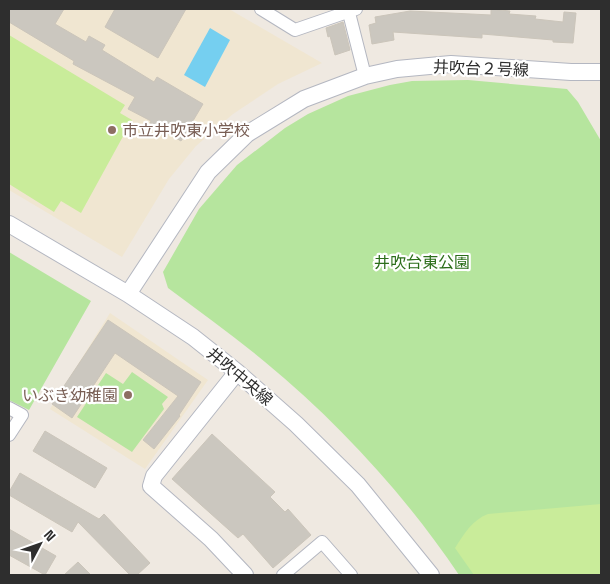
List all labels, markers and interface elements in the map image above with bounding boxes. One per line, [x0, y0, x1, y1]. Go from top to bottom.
street label: 井吹台２号線 [433, 56, 529, 81]
place label: 市立井吹東小学校 [122, 120, 250, 141]
marker: 市立井吹東小学校 [106, 124, 118, 136]
park label: 井吹台東公園 [374, 252, 470, 273]
street label: 井吹中央線 [202, 343, 277, 410]
place label: いぶき幼稚園 [22, 385, 118, 406]
marker: いぶき幼稚園 [122, 389, 134, 401]
north arrow [15, 519, 65, 569]
text: N [40, 526, 60, 545]

